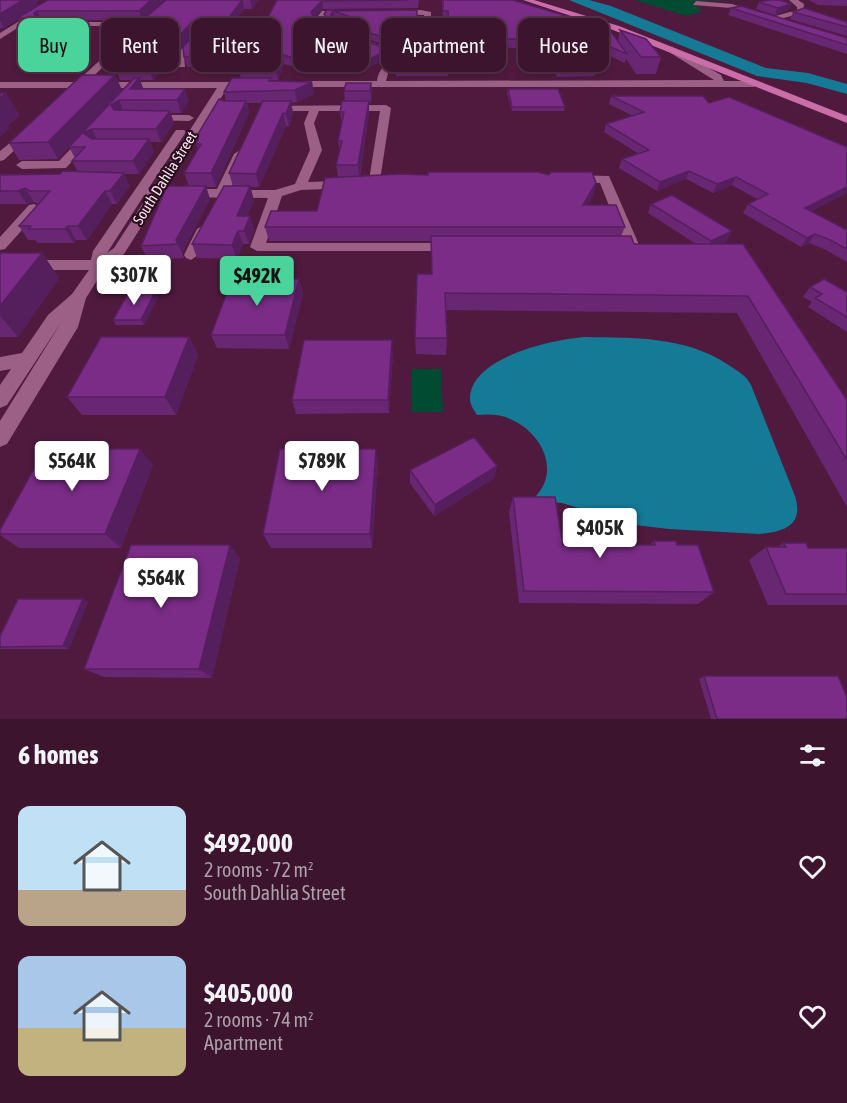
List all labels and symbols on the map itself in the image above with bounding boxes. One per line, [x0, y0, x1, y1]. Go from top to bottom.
street label: South Dahlia Street [129, 128, 200, 227]
pin: $307K [92, 255, 176, 306]
pin: $492K [215, 256, 299, 307]
pin: $564K [30, 441, 114, 492]
pin: $789K [280, 441, 364, 492]
pin: $405K [558, 508, 642, 559]
pin: $564K [119, 558, 203, 609]

